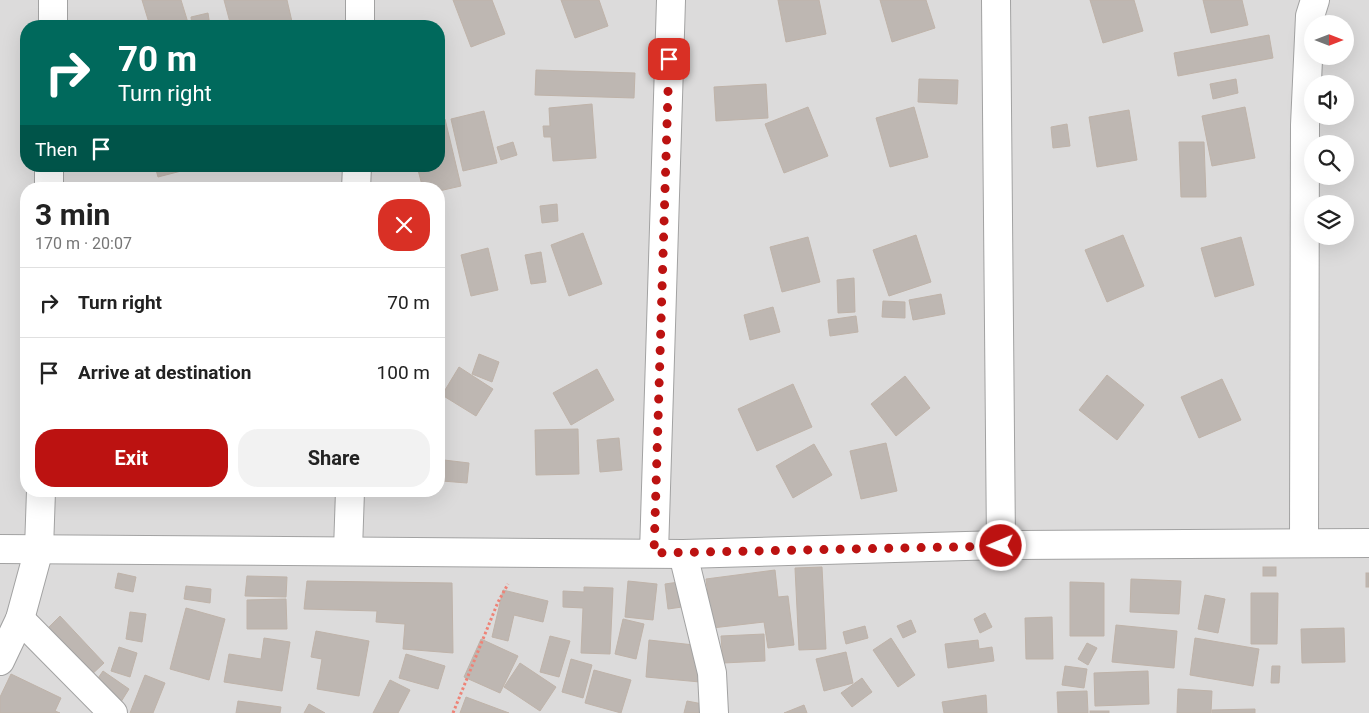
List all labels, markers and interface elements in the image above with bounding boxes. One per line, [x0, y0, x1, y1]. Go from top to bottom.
north arrow [1304, 15, 1354, 65]
map controls [1304, 15, 1354, 245]
pin [648, 38, 690, 80]
text: 70 m [118, 39, 197, 80]
icon: right [35, 40, 100, 105]
icon: arrive [655, 45, 683, 73]
button: sound [1304, 75, 1354, 125]
text: Turn right [118, 81, 212, 106]
icon: arrive [87, 135, 115, 163]
button: search [1304, 135, 1354, 185]
text: Then [35, 138, 77, 161]
button: layers [1304, 195, 1354, 245]
text: 3 min [35, 197, 110, 232]
button: close [378, 199, 430, 251]
text: 170 m · 20:07 [35, 234, 132, 253]
icon: right [35, 289, 63, 317]
text: Turn right [78, 291, 162, 314]
text: 70 m [387, 291, 430, 314]
icon: arrive [35, 359, 63, 387]
text: Arrive at destination [78, 361, 251, 384]
text: 100 m [377, 361, 430, 384]
button: Exit [35, 429, 228, 487]
button: Share [238, 429, 430, 487]
position arrow [974, 519, 1026, 571]

